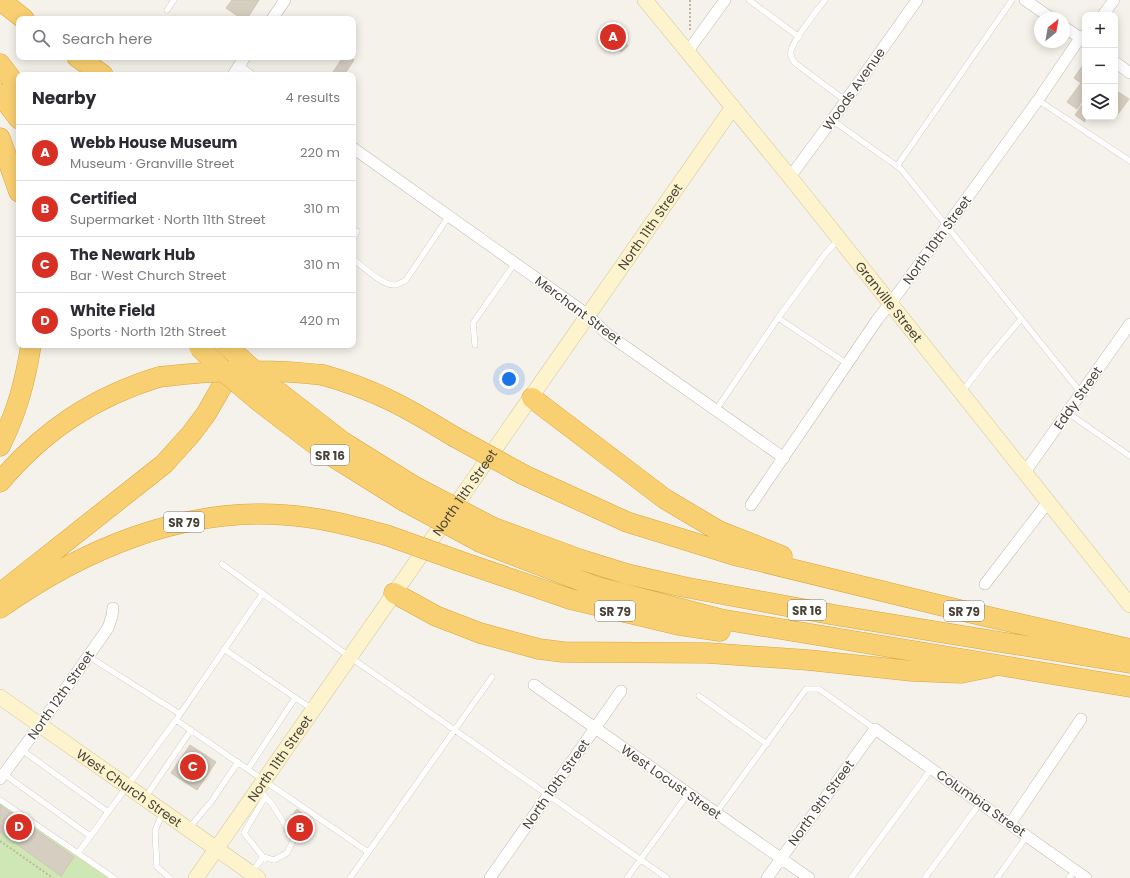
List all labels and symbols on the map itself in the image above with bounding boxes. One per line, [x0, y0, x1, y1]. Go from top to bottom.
north arrow [1034, 12, 1070, 48]
pin: A [600, 22, 626, 52]
street label: Woods Avenue [818, 44, 890, 134]
street label: North 11th Street [613, 179, 687, 274]
street label: North 10th Street [898, 191, 976, 288]
street label: Granville Street [851, 257, 927, 346]
street label: Merchant Street [531, 271, 625, 349]
street label: Eddy Street [1049, 362, 1107, 433]
your location [499, 369, 519, 389]
road number: SR 16 [311, 445, 349, 465]
street label: North 11th Street [428, 445, 502, 540]
road number: SR 79 [164, 512, 204, 532]
road number: SR 16 [788, 600, 826, 620]
road number: SR 79 [595, 601, 635, 621]
road number: SR 79 [944, 601, 984, 621]
street label: North 12th Street [23, 646, 99, 743]
street label: North 11th Street [243, 711, 316, 805]
street label: North 10th Street [518, 735, 594, 833]
street label: West Locust Street [617, 740, 725, 824]
street label: West Church Street [73, 744, 186, 832]
pin: C [180, 752, 206, 782]
street label: North 9th Street [783, 756, 859, 850]
street label: Columbia Street [932, 765, 1030, 841]
pin: D [6, 812, 32, 842]
pin: B [287, 813, 313, 843]

